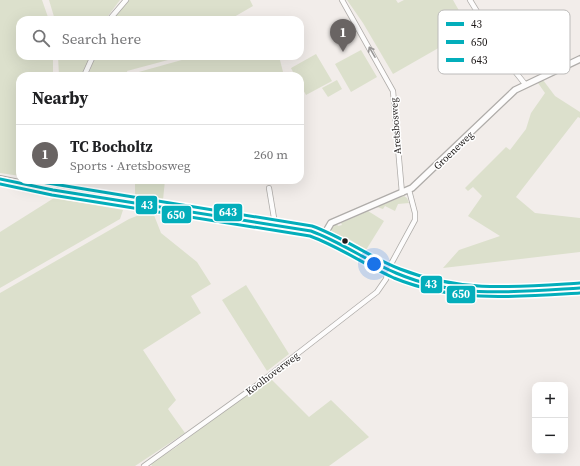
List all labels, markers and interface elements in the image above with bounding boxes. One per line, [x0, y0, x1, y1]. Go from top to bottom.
legend [438, 10, 570, 74]
search box [16, 16, 304, 60]
text: 43 [471, 17, 482, 32]
pin: 1 [330, 19, 356, 52]
icon: search [30, 27, 52, 49]
text: Search here [62, 28, 141, 49]
text: 650 [471, 35, 488, 50]
one-way arrow [367, 46, 375, 58]
text: 643 [471, 53, 488, 68]
text: Nearby [32, 86, 88, 110]
street label: Aretsbosweg [387, 97, 404, 155]
street label: Groeneweg [431, 128, 476, 173]
text: TC Bocholtz [70, 136, 153, 157]
text: 1 [41, 146, 49, 163]
text: 260 m [254, 146, 288, 163]
text: Sports · Aretsbosweg [70, 157, 191, 174]
line badge: 43 [135, 195, 158, 215]
text: 43 [141, 198, 153, 213]
line badge: 643 [213, 203, 243, 222]
line badge: 650 [161, 205, 192, 224]
text: 643 [219, 205, 237, 220]
text: 650 [167, 208, 185, 223]
unlabelled marker [340, 236, 350, 246]
your location [364, 254, 384, 274]
line badge: 43 [420, 275, 443, 294]
text: 43 [425, 277, 437, 292]
line badge: 650 [446, 285, 476, 304]
text: 650 [452, 287, 470, 302]
street label: Koolhoverweg [243, 349, 302, 398]
map controls [532, 382, 568, 454]
button: + [532, 382, 568, 418]
button: − [532, 418, 568, 454]

